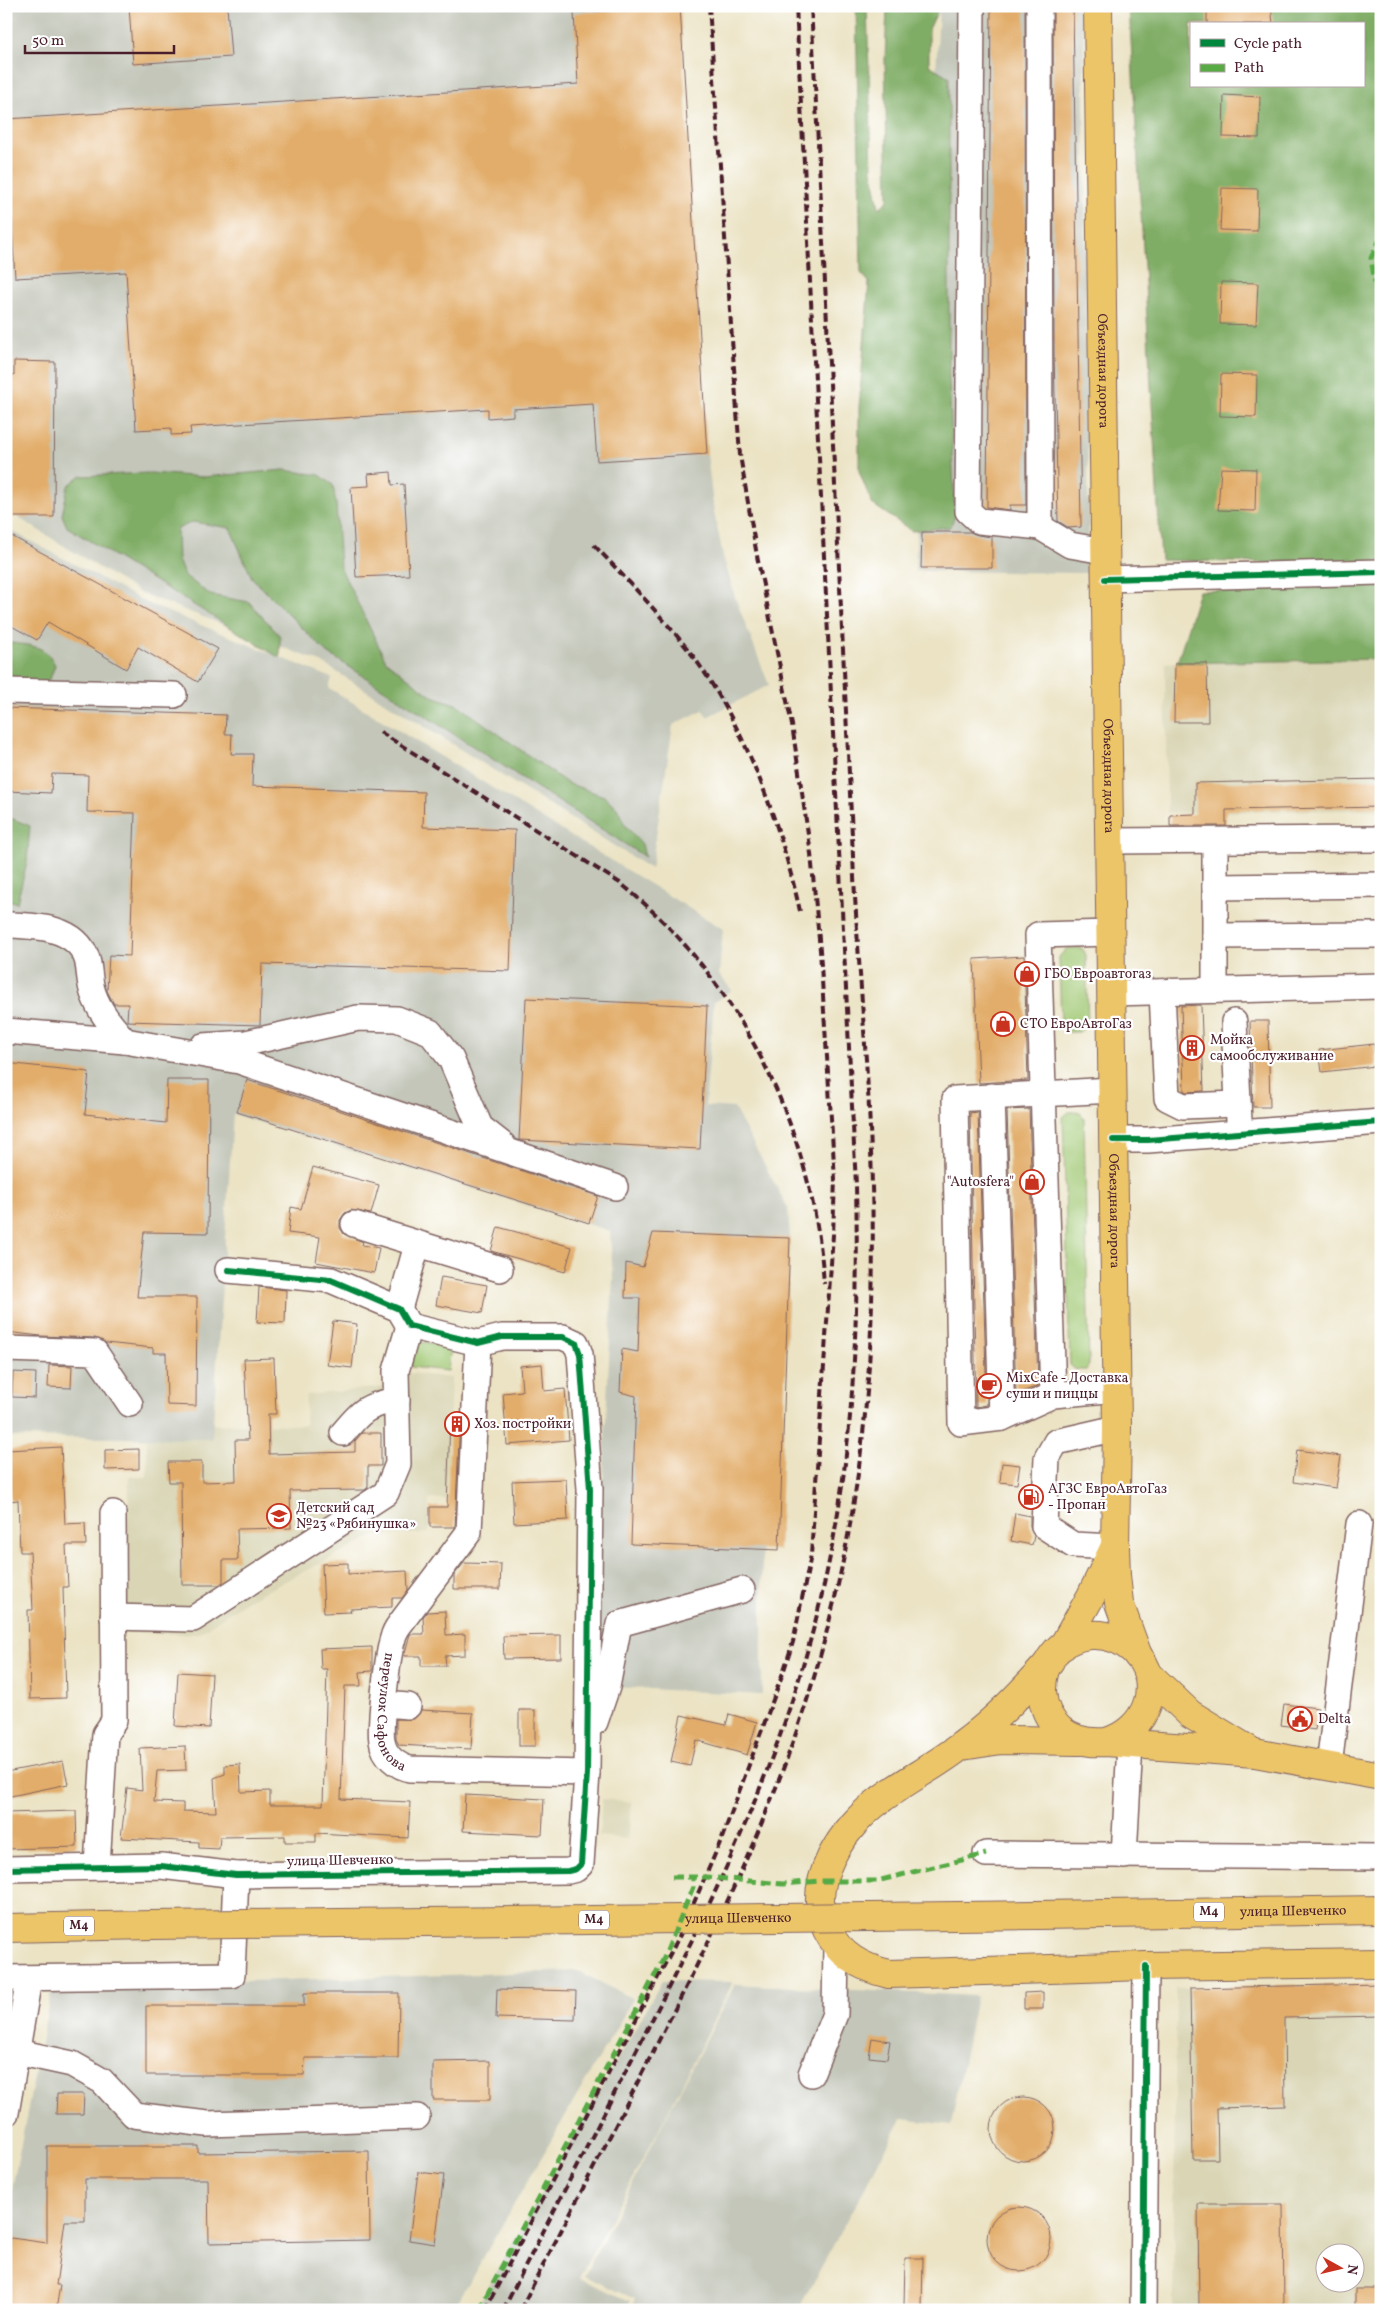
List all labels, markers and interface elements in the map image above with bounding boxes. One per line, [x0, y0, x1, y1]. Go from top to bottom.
scale bar [25, 22, 174, 54]
legend [1190, 22, 1364, 88]
text: 50 m [32, 31, 64, 52]
text: Cycle path [1234, 34, 1302, 55]
text: Path [1234, 58, 1264, 79]
street label: Объездная дорога [1093, 313, 1113, 429]
street label: Объездная дорога [1098, 718, 1119, 834]
shop icon: ГБО Евроавтогаз [1014, 961, 1040, 987]
place label: ГБО Евроавтогаз [1044, 965, 1151, 984]
shop icon: СТО ЕвроАвтоГаз [990, 1011, 1016, 1037]
place label: СТО ЕвроАвтоГаз [1020, 1015, 1132, 1034]
place label: Мойка самообслуживание [1210, 1031, 1334, 1066]
building icon: Мойка самообслуживание [1179, 1035, 1205, 1061]
street label: Объездная дорога [1104, 1153, 1124, 1269]
shop icon: "Autosfera" [1019, 1169, 1045, 1195]
place label: "Autosfera" [947, 1173, 1014, 1192]
place label: MixCafe - Доставка суши и пиццы [1006, 1369, 1128, 1404]
cafe icon: MixCafe - Доставка суши и пиццы [976, 1373, 1002, 1399]
building icon: Хоз. постройки [444, 1411, 470, 1437]
place label: Хоз. постройки [474, 1415, 572, 1434]
place label: АГЗС ЕвроАвтоГаз - Пропан [1048, 1480, 1167, 1515]
fuel station icon: АГЗС ЕвроАвтоГаз - Пропан [1018, 1484, 1044, 1510]
place label: Детский сад №23 «Рябинушка» [296, 1499, 416, 1534]
school or university icon: Детский сад №23 «Рябинушка» [266, 1503, 292, 1529]
street label: переулок Сафонова [372, 1651, 409, 1776]
public building icon: Delta [1287, 1706, 1313, 1732]
place label: Delta [1318, 1710, 1351, 1729]
street label: улица Шевченко [287, 1851, 393, 1871]
street label: улица Шевченко [1239, 1901, 1346, 1922]
road number: M4 [1194, 1902, 1224, 1921]
street label: улица Шевченко [684, 1908, 791, 1928]
road number: M4 [579, 1910, 609, 1930]
road number: M4 [64, 1916, 94, 1935]
north arrow [1314, 2244, 1364, 2294]
text: N [1341, 2263, 1362, 2276]

